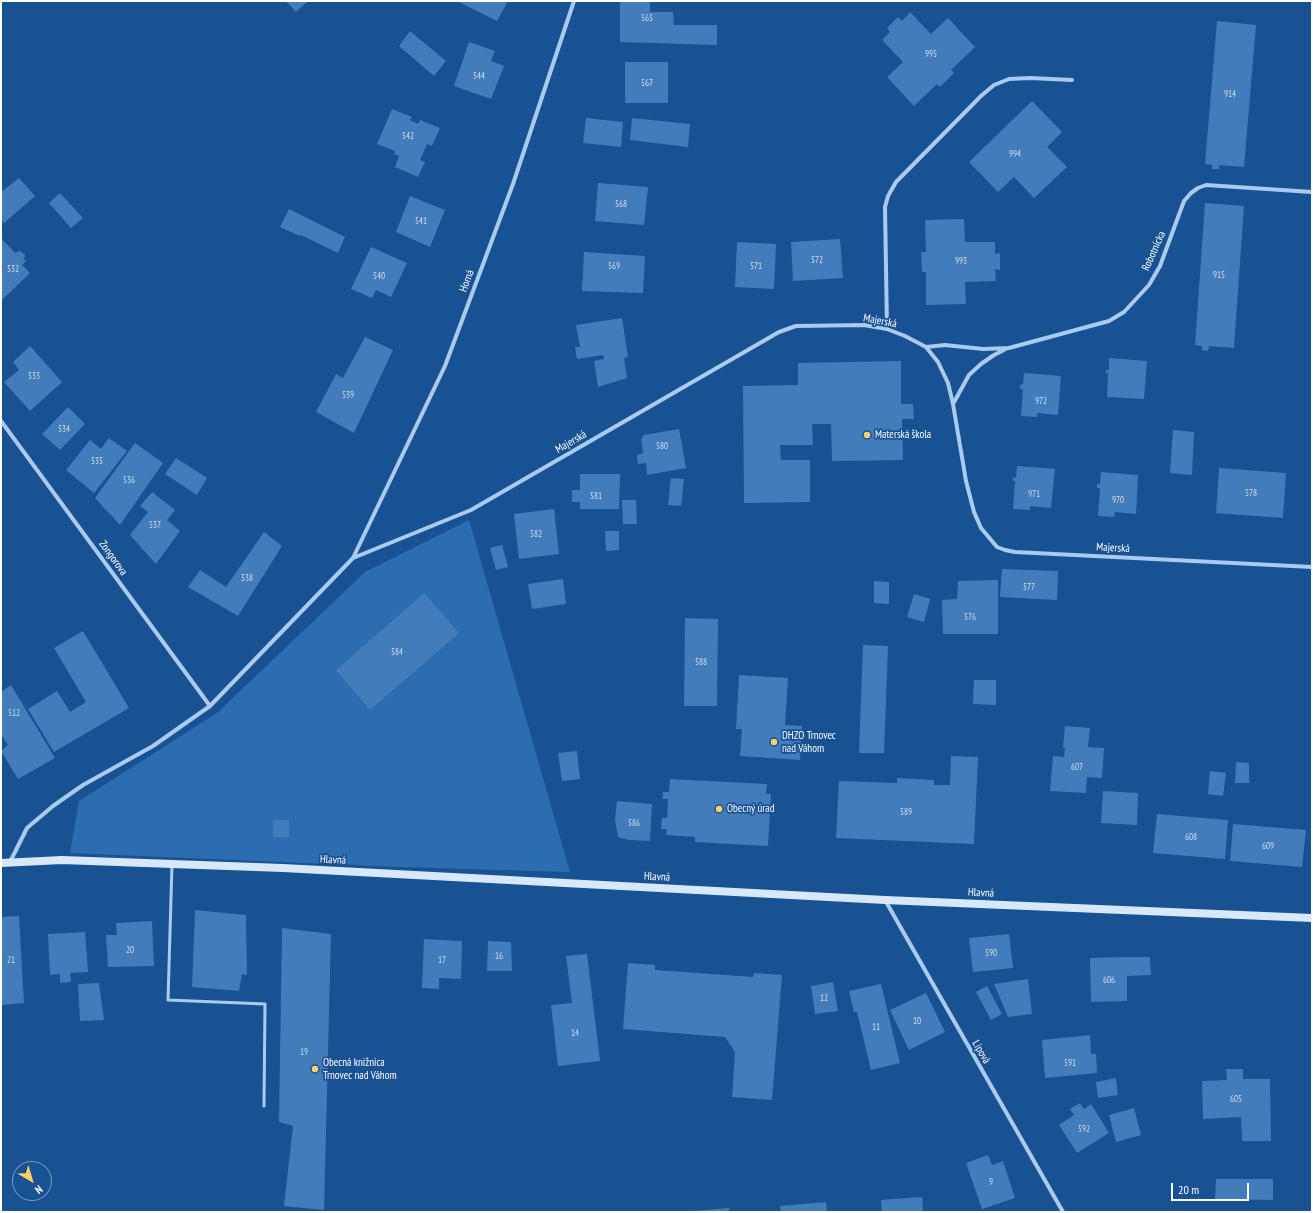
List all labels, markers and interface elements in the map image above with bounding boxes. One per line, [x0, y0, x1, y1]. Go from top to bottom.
house number: 565 [641, 13, 653, 23]
house number: 995 [925, 49, 937, 59]
house number: 544 [473, 71, 485, 81]
house number: 567 [641, 78, 653, 88]
house number: 914 [1224, 89, 1236, 99]
house number: 542 [402, 131, 414, 141]
house number: 994 [1009, 149, 1021, 159]
house number: 568 [615, 199, 627, 209]
house number: 541 [415, 216, 427, 226]
street label: Robotnícka [1139, 229, 1169, 273]
house number: 572 [811, 255, 823, 265]
house number: 993 [955, 256, 967, 266]
house number: 569 [608, 261, 620, 271]
house number: 571 [750, 261, 762, 271]
house number: 532 [7, 264, 19, 274]
street label: Horná [457, 268, 477, 294]
house number: 915 [1213, 270, 1225, 280]
house number: 540 [373, 271, 385, 281]
street label: Majerská [862, 311, 898, 331]
house number: 533 [28, 371, 40, 381]
house number: 539 [342, 390, 354, 400]
house number: 972 [1035, 396, 1047, 406]
house number: 534 [58, 424, 70, 434]
street label: Majerská [553, 428, 589, 456]
place label: Materská škola [875, 428, 931, 442]
marker: Materská škola [862, 430, 872, 440]
house number: 580 [656, 441, 668, 451]
house number: 535 [91, 456, 103, 466]
house number: 536 [123, 475, 135, 485]
house number: 578 [1245, 488, 1257, 498]
house number: 971 [1028, 489, 1040, 499]
house number: 581 [590, 491, 602, 501]
house number: 970 [1112, 495, 1124, 505]
house number: 537 [149, 520, 161, 530]
house number: 582 [530, 529, 542, 539]
street label: Zongorova [96, 538, 130, 578]
street label: Majerská [1096, 541, 1130, 555]
house number: 538 [241, 573, 253, 583]
house number: 577 [1023, 582, 1035, 592]
house number: 576 [964, 612, 976, 622]
house number: 584 [391, 647, 403, 657]
house number: 588 [695, 657, 707, 667]
house number: 512 [8, 708, 20, 718]
place label: DHZO Trnovec nad Váhom [782, 729, 836, 755]
marker: DHZO Trnovec nad Váhom [769, 737, 779, 747]
house number: 607 [1071, 762, 1083, 772]
place label: Obecný úrad [727, 802, 774, 816]
marker: Obecný úrad [714, 804, 724, 814]
house number: 589 [900, 807, 912, 817]
house number: 586 [628, 818, 640, 828]
house number: 608 [1185, 832, 1197, 842]
house number: 609 [1262, 841, 1274, 851]
street label: Hlavná [319, 853, 347, 867]
street label: Hlavná [643, 870, 671, 884]
street label: Hlavná [967, 886, 995, 900]
house number: 20 [126, 945, 134, 955]
house number: 590 [985, 948, 997, 958]
house number: 16 [495, 951, 503, 961]
house number: 21 [7, 955, 15, 965]
house number: 17 [438, 955, 446, 965]
house number: 606 [1103, 975, 1115, 985]
house number: 12 [820, 993, 828, 1003]
house number: 10 [913, 1016, 921, 1026]
house number: 11 [872, 1022, 880, 1032]
house number: 14 [571, 1028, 579, 1038]
street label: Lipová [969, 1038, 993, 1066]
house number: 19 [300, 1047, 308, 1057]
place label: Obecná knižnica Trnovec nad Váhom [323, 1056, 397, 1082]
house number: 591 [1064, 1058, 1076, 1068]
marker: Obecná knižnica Trnovec nad Váhom [310, 1064, 320, 1074]
house number: 605 [1230, 1094, 1242, 1104]
house number: 592 [1078, 1124, 1090, 1134]
north arrow [12, 1161, 52, 1201]
scale bar [1173, 1175, 1251, 1201]
house number: 9 [989, 1177, 993, 1187]
text: N [32, 1182, 45, 1197]
text: 20 m [1178, 1182, 1199, 1197]

